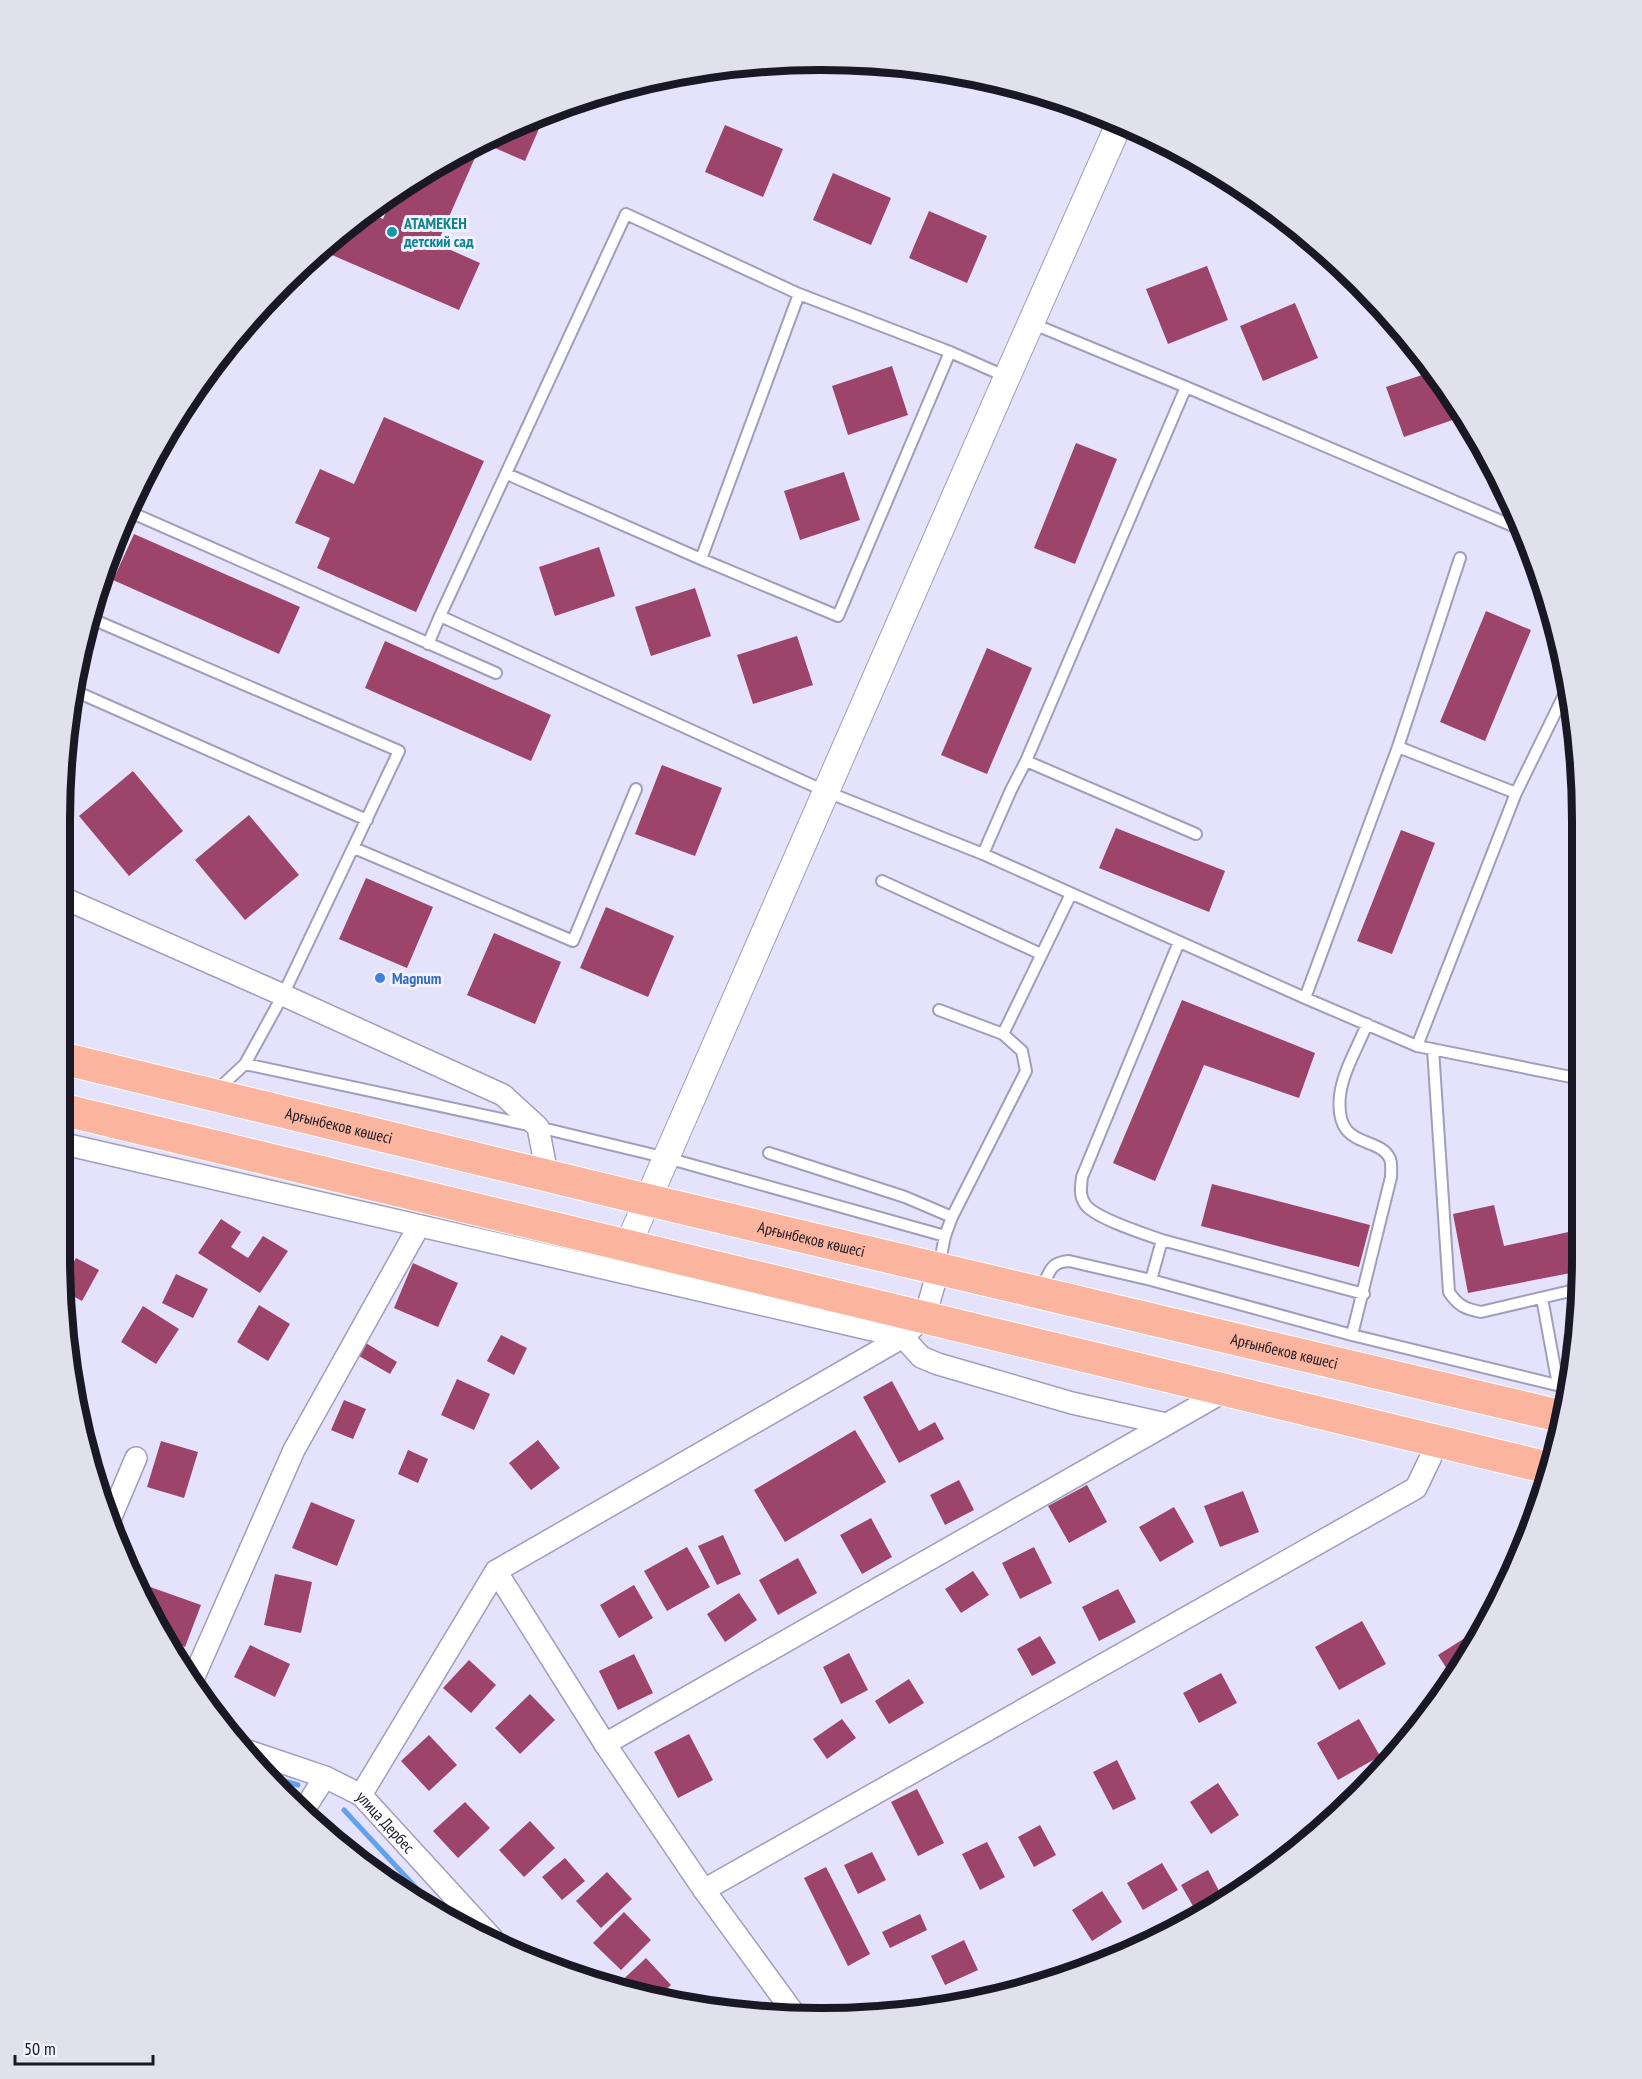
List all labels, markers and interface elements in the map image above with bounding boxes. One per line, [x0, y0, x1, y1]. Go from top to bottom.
place label: АТАМЕКЕН детский сад [403, 213, 474, 251]
marker: АТАМЕКЕН детский сад [385, 225, 399, 239]
place label: Magnum [392, 968, 441, 988]
marker: Magnum [373, 971, 387, 985]
street label: Арғынбеков көшесі [283, 1103, 395, 1148]
street label: Арғынбеков көшесі [756, 1216, 867, 1261]
street label: Арғынбеков көшесі [1229, 1328, 1340, 1373]
street label: улица Дербес [352, 1787, 419, 1857]
scale bar [15, 2028, 153, 2066]
text: 50 m [24, 2037, 56, 2060]

